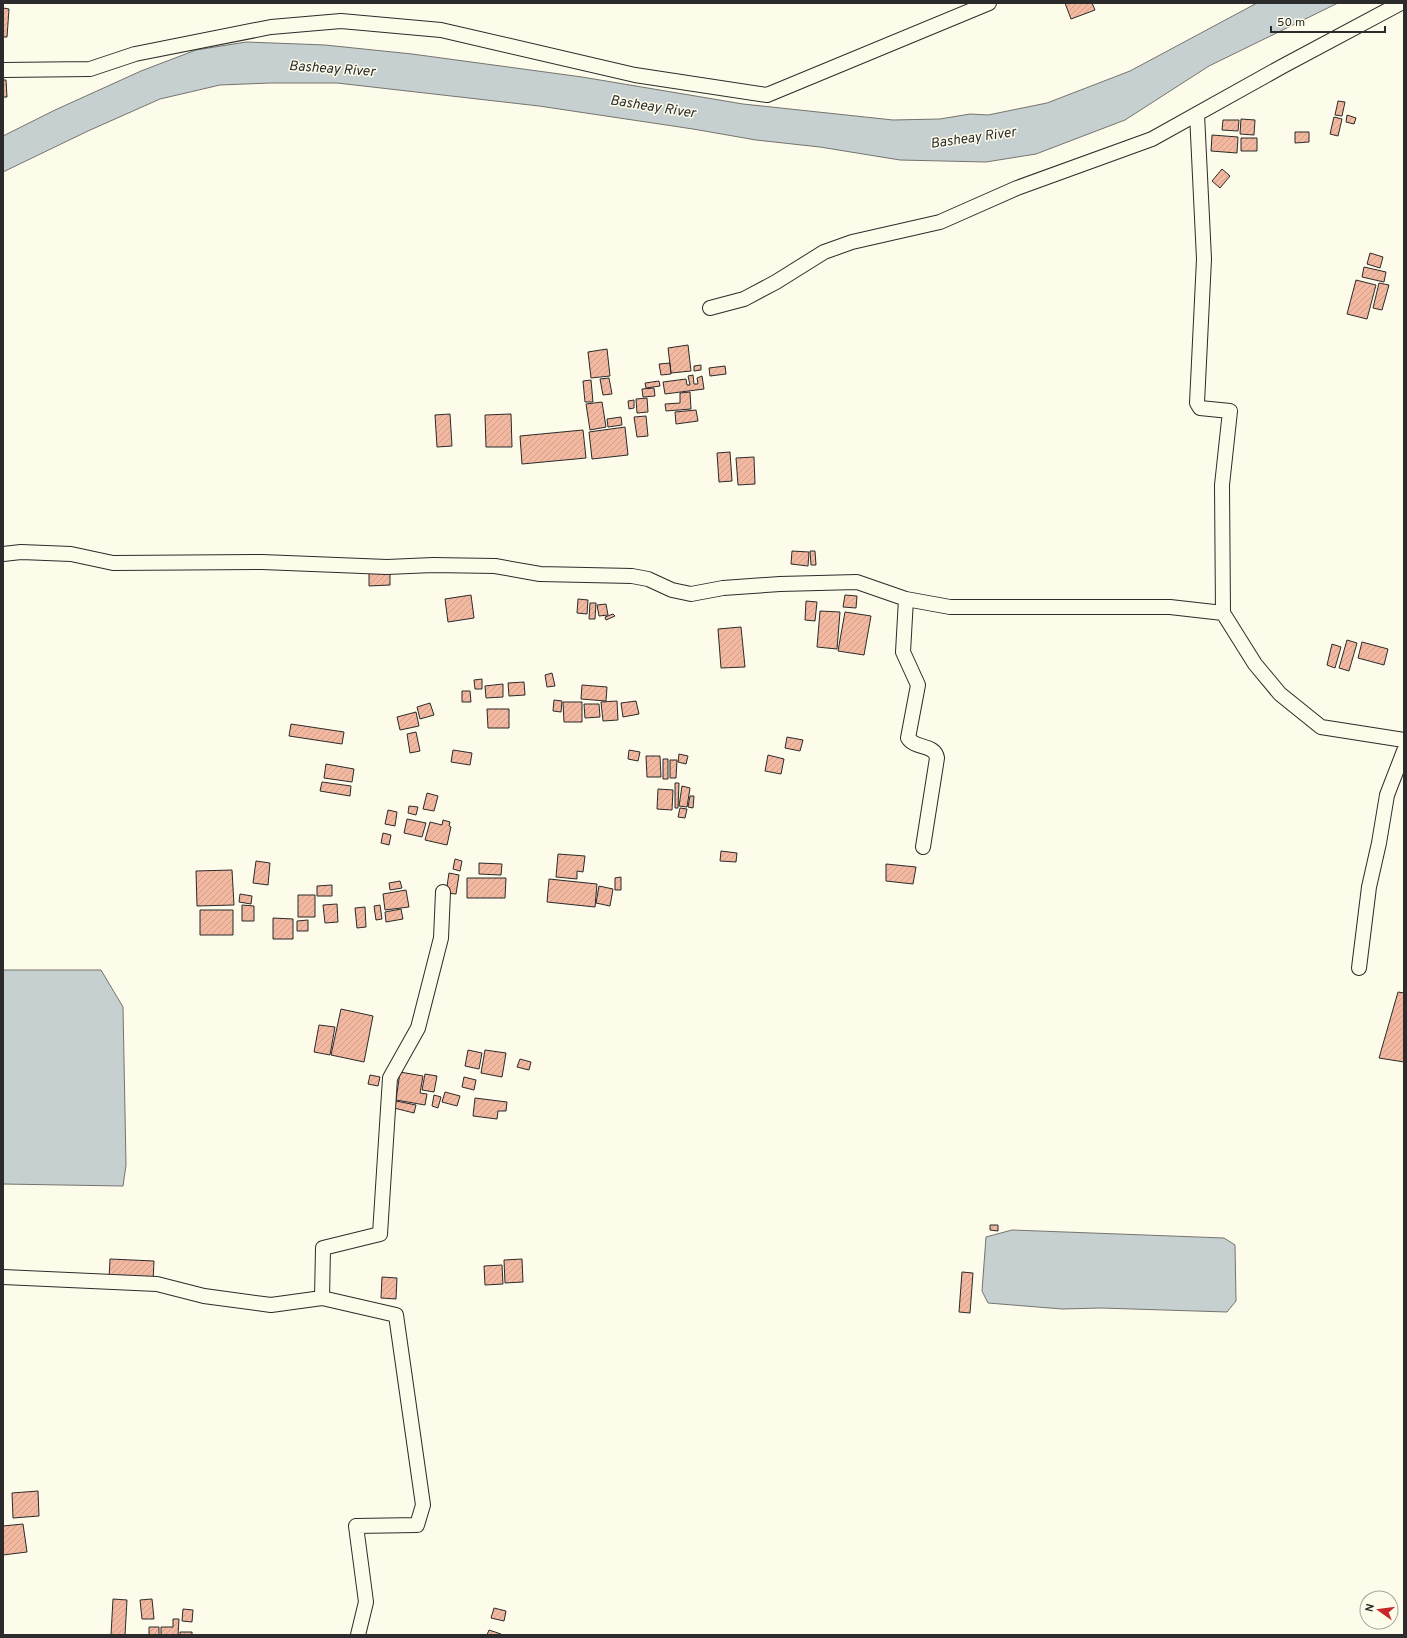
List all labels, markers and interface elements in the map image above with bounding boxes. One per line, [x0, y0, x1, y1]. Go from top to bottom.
scale bar [1271, 8, 1385, 34]
text: 50 m [1277, 15, 1305, 31]
water label: Basheay River [288, 58, 377, 81]
water label: Basheay River [609, 92, 698, 123]
water label: Basheay River [929, 124, 1019, 153]
north arrow [1359, 1590, 1399, 1630]
text: N [1363, 1602, 1378, 1613]

